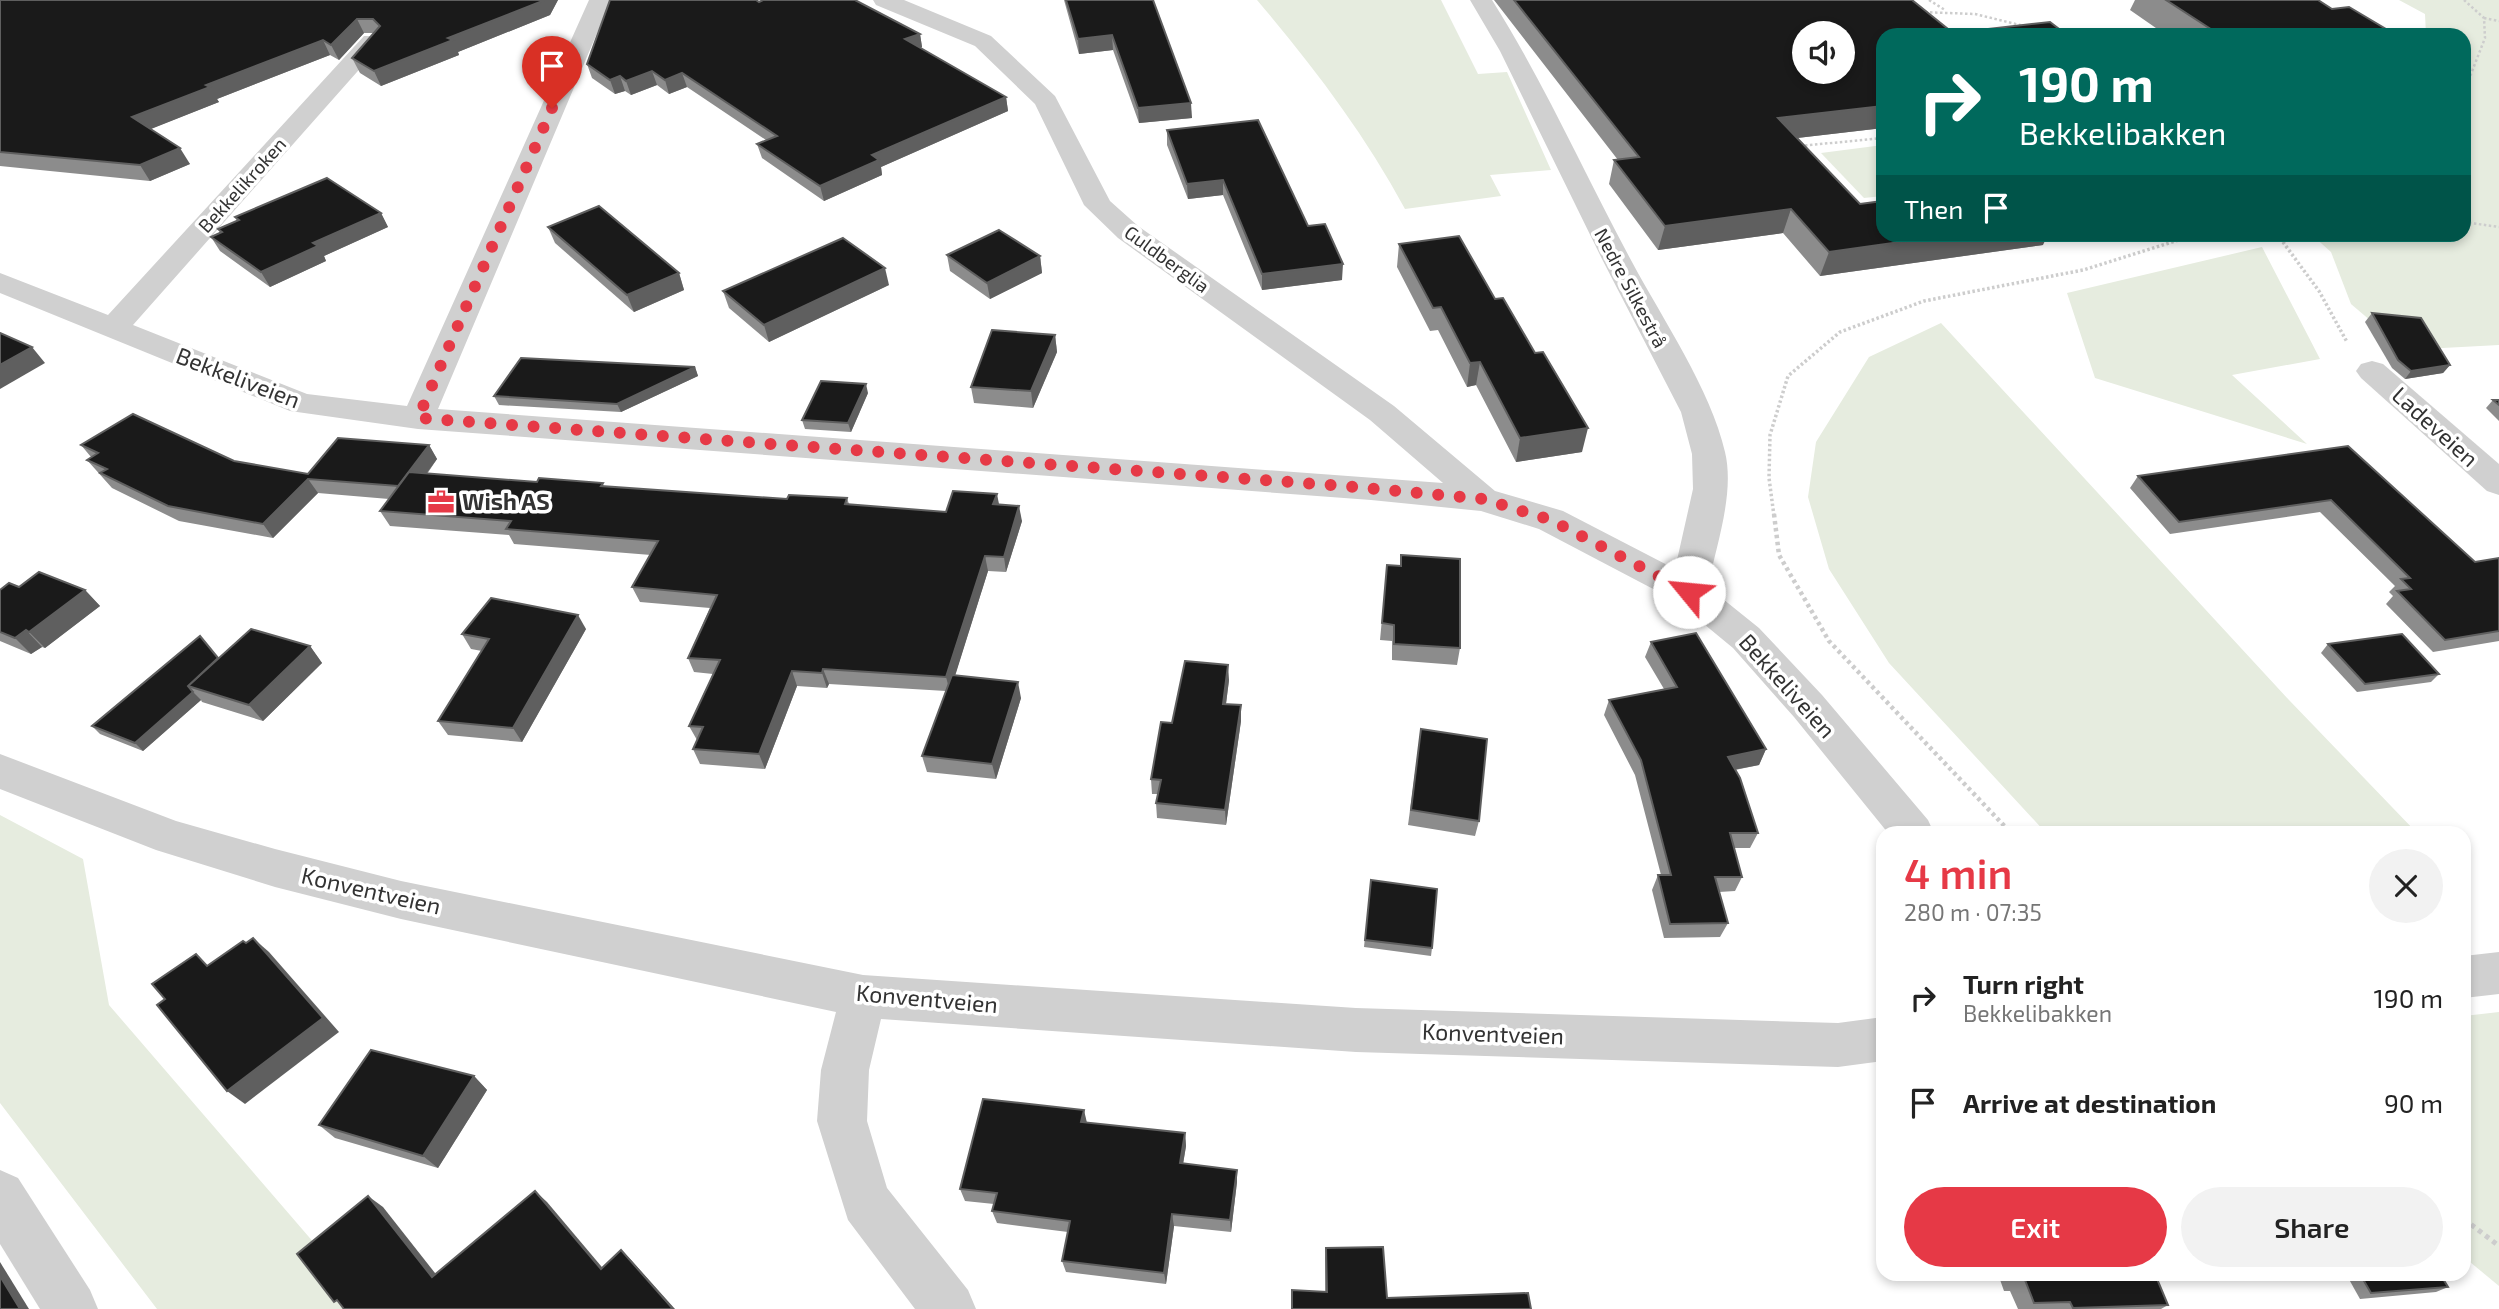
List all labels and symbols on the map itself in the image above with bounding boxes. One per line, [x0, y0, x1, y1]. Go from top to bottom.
pin [522, 36, 582, 108]
street label: Bekkelikroken [193, 132, 290, 237]
street label: Guldberglia [1120, 220, 1214, 297]
street label: Nedre Silkestrå [1590, 224, 1673, 351]
street label: Bekkeliveien [172, 341, 304, 414]
street label: Ladeveien [2387, 380, 2484, 472]
office icon: Wish AS [426, 487, 456, 517]
place label: Wish AS [462, 487, 550, 515]
position arrow [1652, 555, 1726, 629]
street label: Bekkeliveien [1734, 628, 1842, 743]
street label: Konventveien [299, 860, 444, 920]
street label: Konventveien [855, 978, 999, 1018]
street label: Konventveien [1422, 1017, 1565, 1049]

